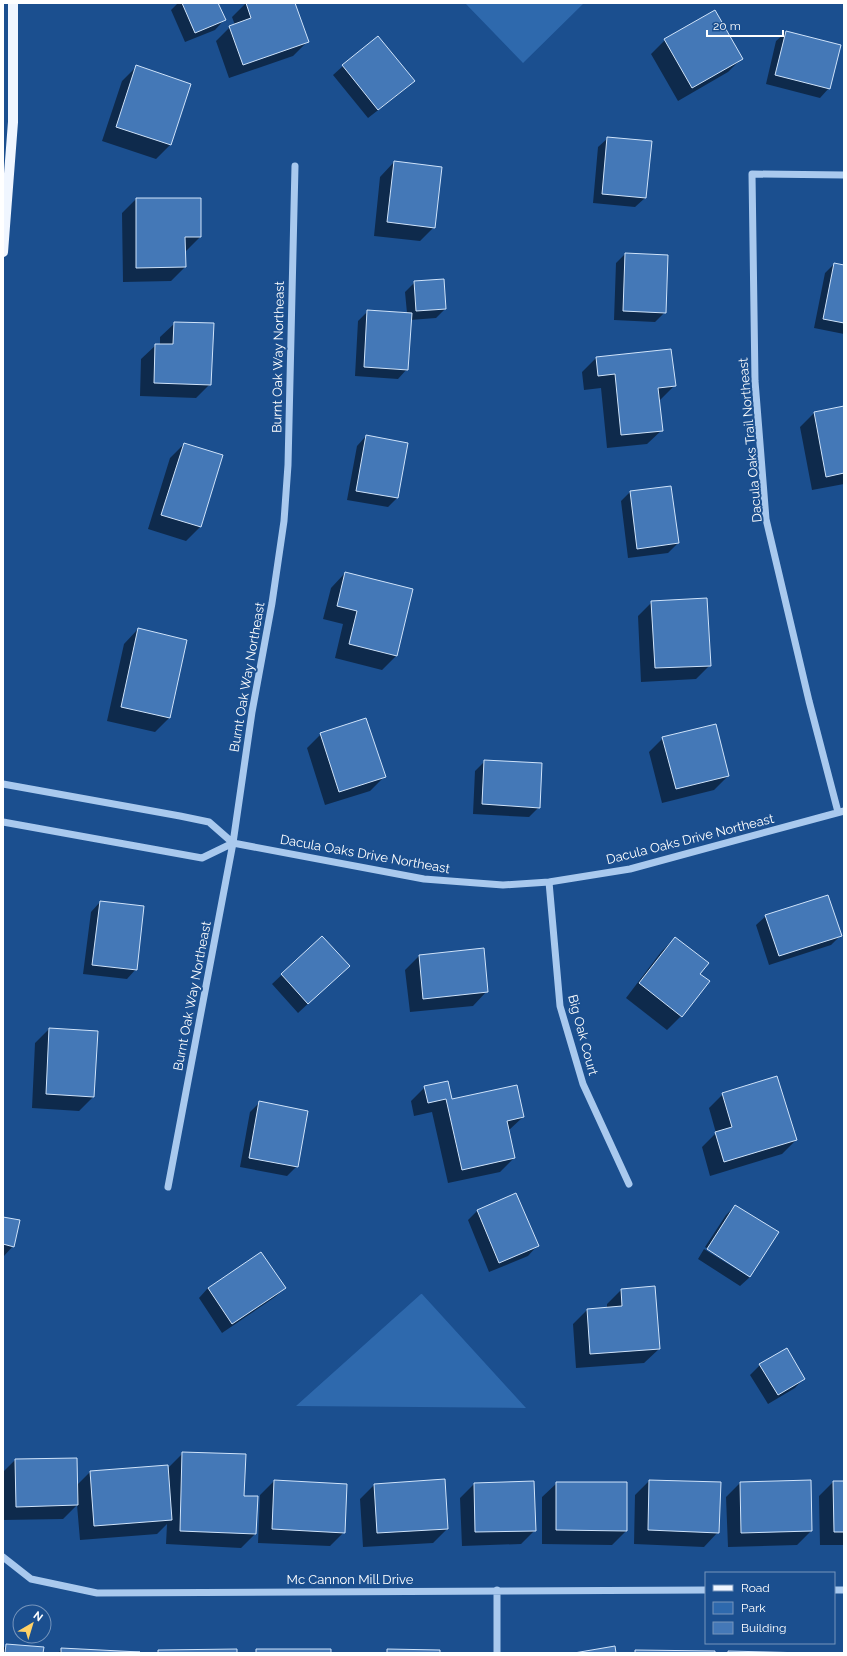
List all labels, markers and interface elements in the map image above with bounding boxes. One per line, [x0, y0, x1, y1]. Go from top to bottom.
scale bar [707, 12, 783, 38]
text: 20 m [713, 19, 741, 33]
street label: Burnt Oak Way Northeast [269, 280, 287, 433]
street label: Dacula Oaks Trail Northeast [735, 356, 765, 523]
street label: Burnt Oak Way Northeast [226, 600, 268, 753]
street label: Dacula Oaks Drive Northeast [605, 811, 776, 867]
street label: Dacula Oaks Drive Northeast [279, 832, 452, 876]
street label: Burnt Oak Way Northeast [170, 919, 214, 1072]
street label: Big Oak Court [565, 993, 601, 1078]
street label: Mc Cannon Mill Drive [287, 1572, 414, 1587]
legend [705, 1572, 835, 1644]
text: Road [741, 1581, 770, 1595]
text: Park [741, 1601, 766, 1615]
north arrow [12, 1604, 52, 1644]
text: N [31, 1609, 45, 1624]
text: Building [741, 1621, 787, 1635]

